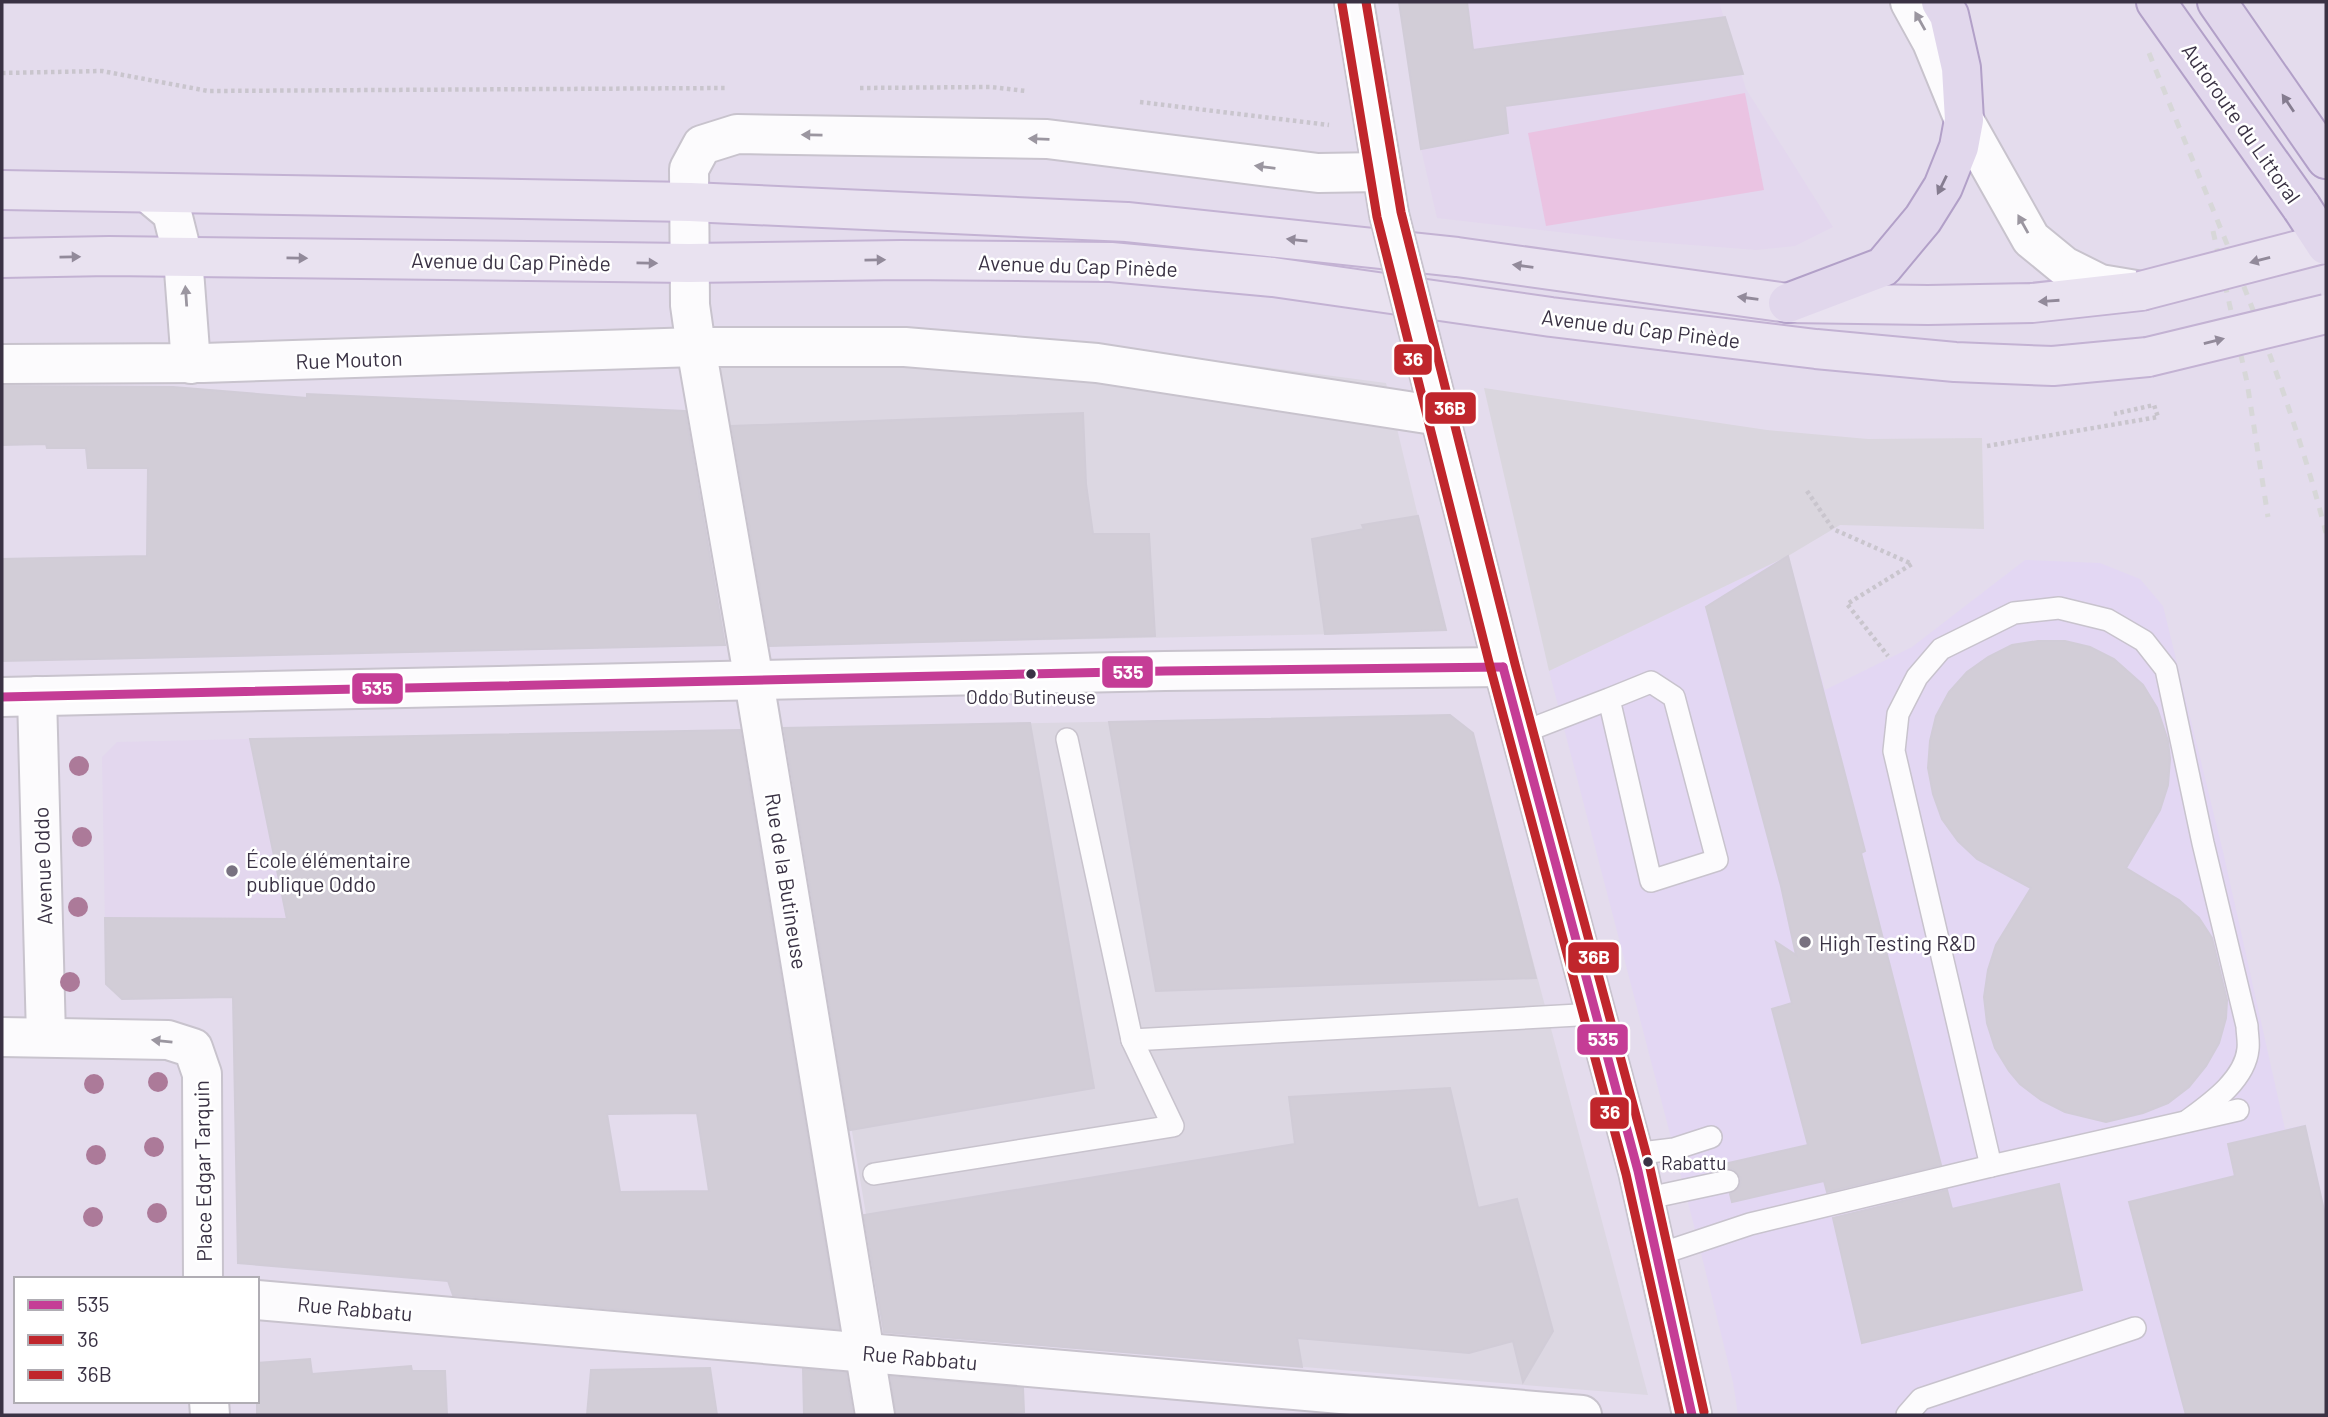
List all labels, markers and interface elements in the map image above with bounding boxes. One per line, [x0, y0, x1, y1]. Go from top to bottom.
one-way arrow [1915, 11, 1927, 31]
street label: Autoroute du Littoral [2177, 38, 2307, 208]
one-way arrow [2281, 94, 2295, 112]
one-way arrow [801, 130, 823, 141]
one-way arrow [1028, 134, 1050, 145]
one-way arrow [1254, 161, 1276, 172]
one-way arrow [1937, 175, 1948, 195]
one-way arrow [2017, 215, 2029, 234]
one-way arrow [1286, 235, 1308, 246]
street label: Avenue du Cap Pinède [411, 247, 611, 275]
street label: Avenue du Cap Pinède [978, 249, 1178, 281]
one-way arrow [59, 251, 81, 263]
one-way arrow [287, 253, 309, 264]
one-way arrow [864, 254, 886, 266]
one-way arrow [2249, 256, 2270, 266]
one-way arrow [637, 257, 659, 269]
one-way arrow [1512, 261, 1534, 272]
one-way arrow [180, 284, 191, 306]
one-way arrow [1737, 292, 1759, 303]
one-way arrow [2038, 296, 2060, 307]
street label: Avenue du Cap Pinède [1540, 303, 1742, 353]
one-way arrow [2204, 335, 2226, 346]
line badge: 36 [1393, 343, 1433, 376]
street label: Rue Mouton [295, 345, 403, 373]
text: 36 [1403, 347, 1423, 370]
line badge: 36B [1424, 391, 1477, 425]
text: 36B [1434, 396, 1466, 419]
line badge: 535 [1101, 655, 1154, 689]
text: 535 [1113, 660, 1143, 683]
marker: Oddo Butineuse [1024, 667, 1038, 681]
line badge: 535 [351, 672, 404, 705]
text: 535 [362, 676, 392, 699]
place label: Oddo Butineuse [966, 685, 1096, 708]
street label: Rue de la Butineuse [761, 791, 813, 971]
street label: Avenue Oddo [27, 806, 57, 926]
place label: École élémentaire publique Oddo [246, 847, 411, 896]
marker: École élémentaire publique Oddo [224, 863, 240, 879]
place label: High Testing R&D [1819, 930, 1976, 955]
marker: High Testing R&D [1797, 934, 1813, 950]
line badge: 36B [1567, 941, 1620, 974]
text: 36B [1578, 945, 1610, 968]
line badge: 535 [1576, 1023, 1629, 1056]
text: 535 [1588, 1027, 1618, 1050]
one-way arrow [151, 1035, 173, 1046]
street label: Place Edgar Tarquin [188, 1080, 216, 1262]
line badge: 36 [1589, 1096, 1630, 1130]
text: 36 [1600, 1100, 1620, 1123]
place label: Rabattu [1661, 1151, 1726, 1174]
marker: Rabattu [1641, 1155, 1655, 1169]
legend [14, 1277, 259, 1403]
text: 535 [77, 1291, 109, 1316]
street label: Rue Rabbatu [296, 1291, 414, 1325]
text: 36 [77, 1326, 99, 1351]
street label: Rue Rabbatu [861, 1340, 979, 1374]
text: 36B [77, 1361, 112, 1386]

